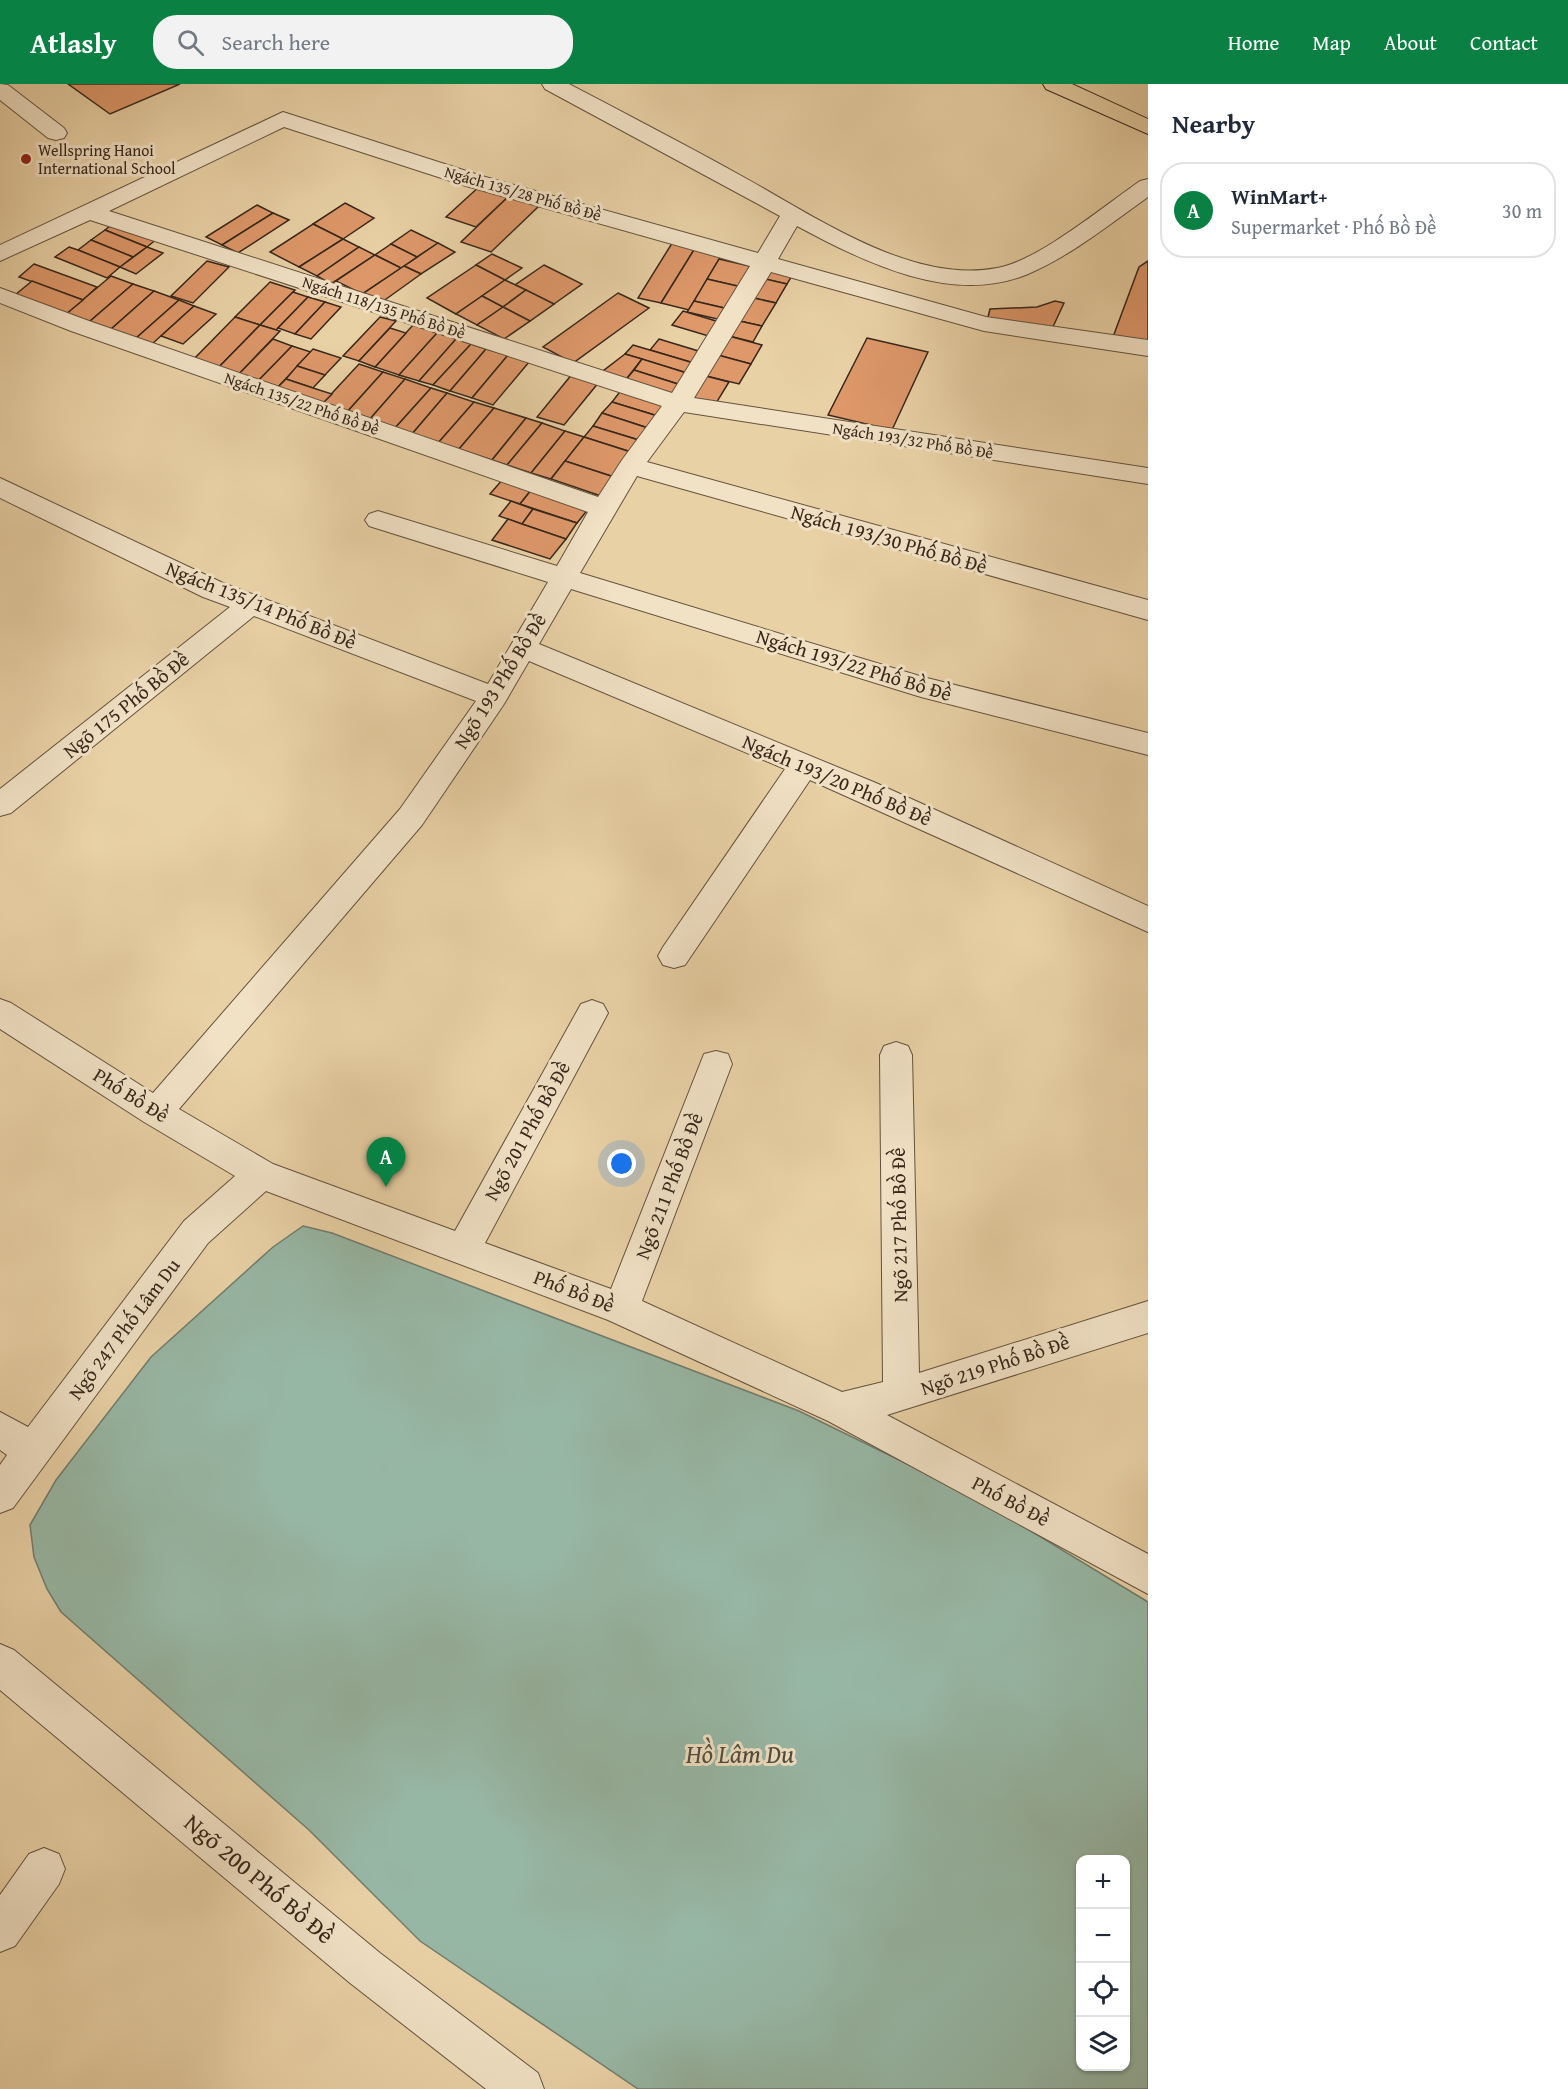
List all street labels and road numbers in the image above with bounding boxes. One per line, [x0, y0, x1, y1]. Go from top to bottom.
street label: Ngách 135/28 Phố Bồ Đề [442, 159, 604, 227]
street label: Ngách 118/135 Phố Bồ Đề [300, 269, 468, 345]
street label: Ngách 135/22 Phố Bồ Đề [221, 365, 383, 441]
street label: Ngách 193/32 Phố Bồ Đề [831, 415, 995, 465]
street label: Ngách 193/30 Phố Bồ Đề [788, 497, 991, 580]
street label: Ngách 135/14 Phố Bồ Đề [162, 553, 361, 656]
street label: Ngõ 193 Phố Bồ Đề [446, 607, 553, 754]
street label: Ngách 193/22 Phố Bồ Đề [753, 621, 955, 708]
street label: Ngõ 175 Phố Bồ Đề [56, 645, 195, 765]
street label: Ngách 193/20 Phố Bồ Đề [738, 727, 936, 832]
street label: Ngõ 201 Phố Bồ Đề [476, 1056, 577, 1206]
street label: Phố Bồ Đề [88, 1060, 175, 1129]
street label: Ngõ 211 Phố Bồ Đề [627, 1108, 710, 1263]
street label: Ngõ 217 Phố Bồ Đề [883, 1147, 914, 1303]
street label: Ngõ 247 Phố Lâm Du [61, 1252, 187, 1405]
street label: Phố Bồ Đề [530, 1262, 619, 1319]
street label: Ngõ 219 Phố Bồ Đề [917, 1327, 1073, 1402]
street label: Phố Bồ Đề [967, 1468, 1055, 1533]
street label: Ngõ 200 Phố Bồ Đề [177, 1805, 342, 1952]

